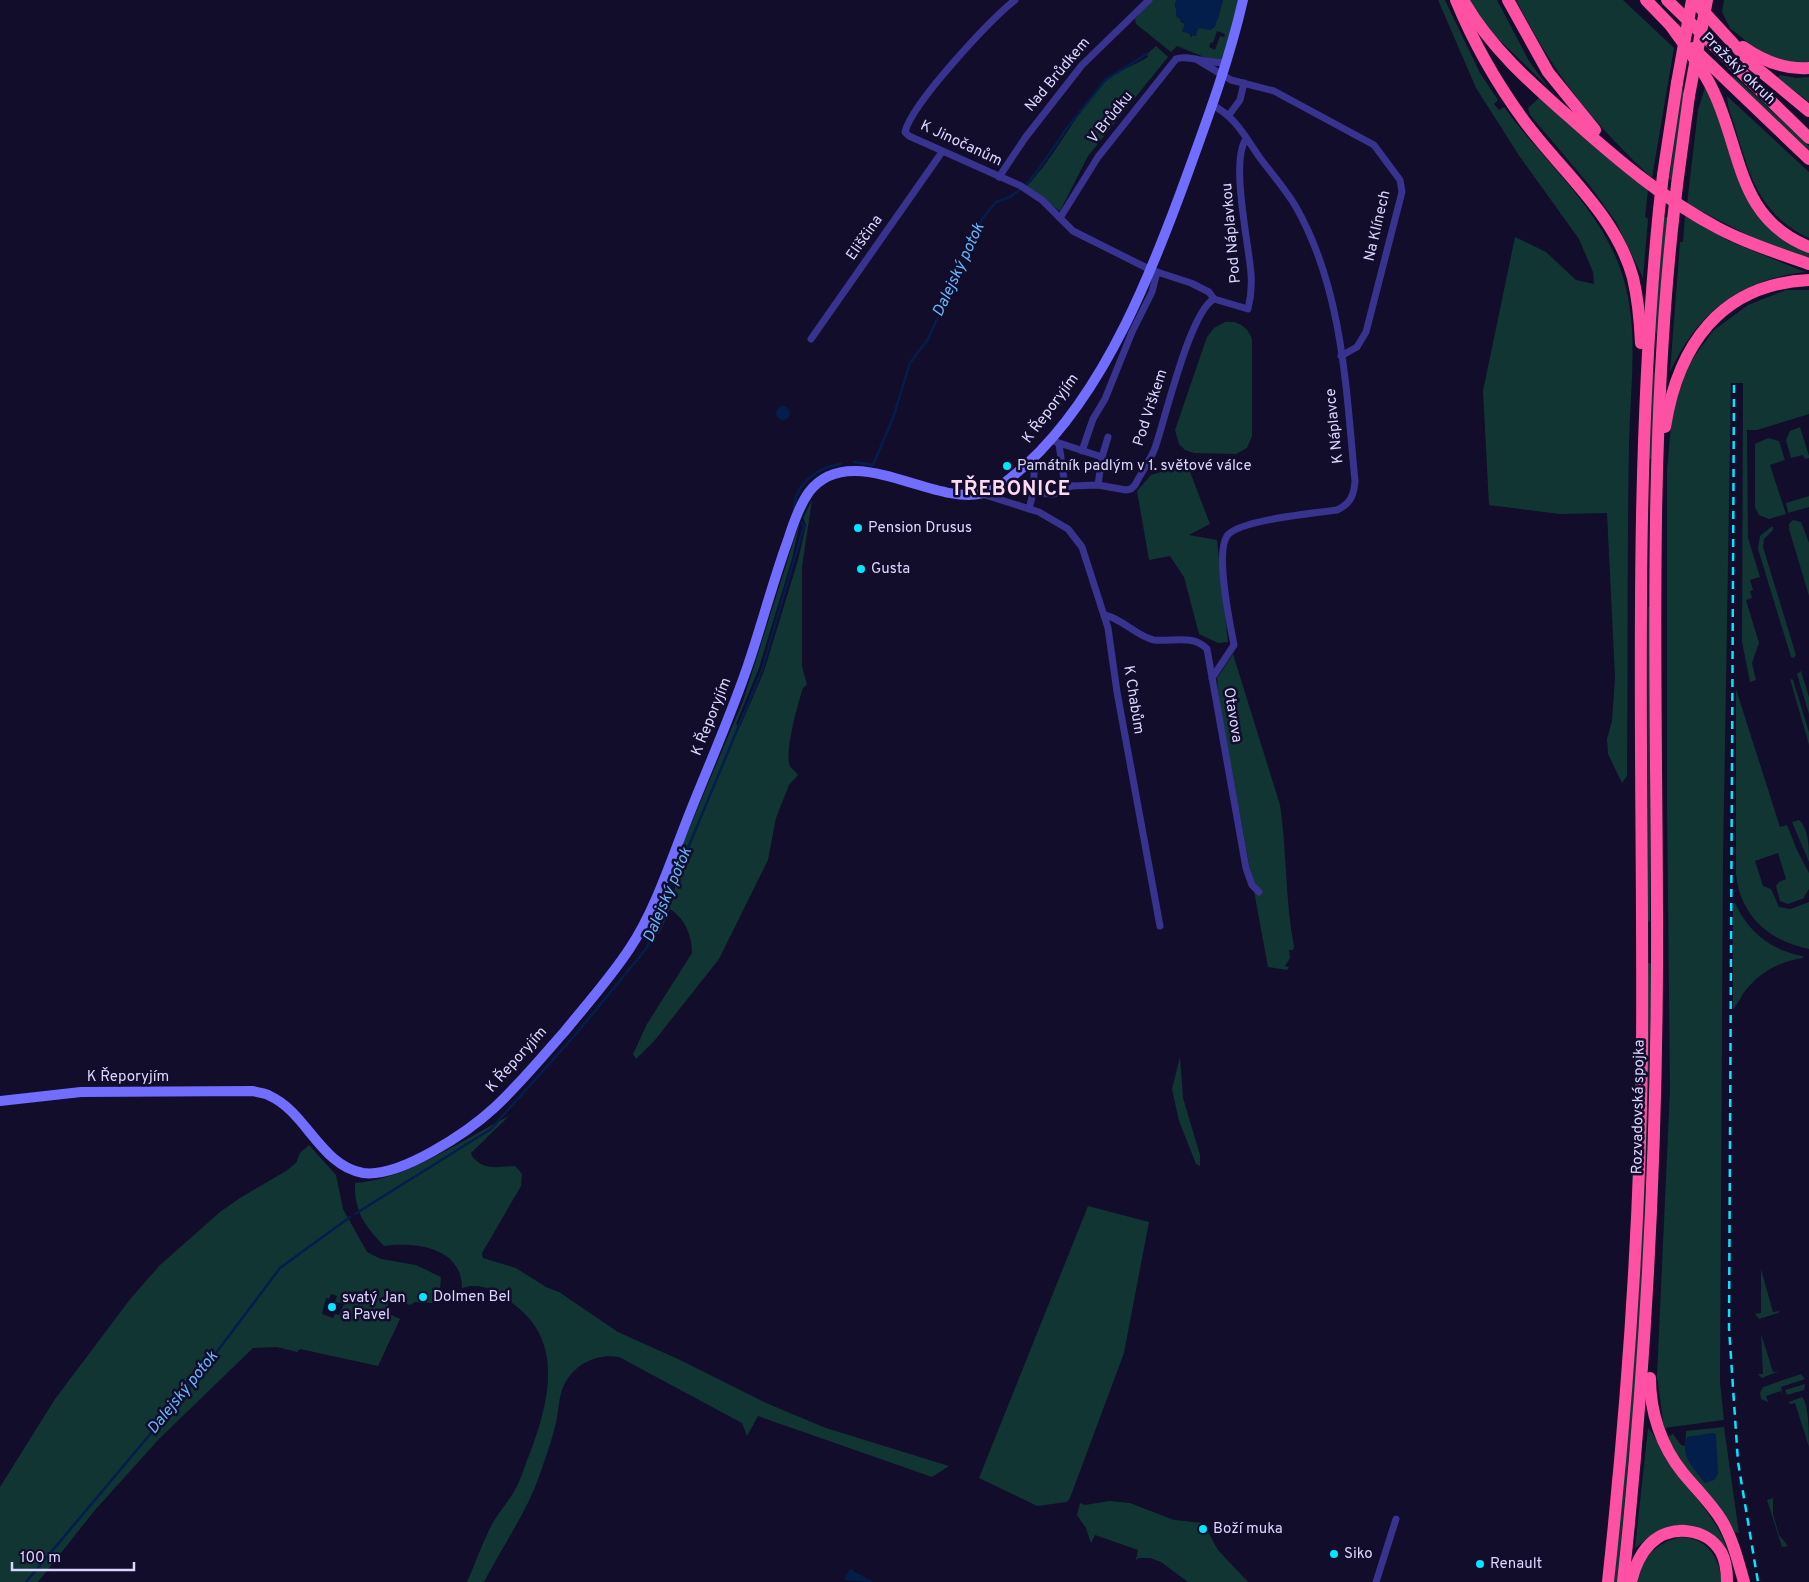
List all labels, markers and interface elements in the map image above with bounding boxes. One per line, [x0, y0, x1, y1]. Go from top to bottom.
street label: Pražský okruh [1697, 29, 1779, 109]
street label: Nad Brůdkem [1021, 34, 1095, 116]
street label: V Brůdku [1084, 88, 1138, 148]
street label: K Jinočanům [917, 117, 1005, 171]
street label: Pod Náplavkou [1218, 182, 1246, 284]
street label: Na Klínech [1361, 189, 1395, 263]
street label: Eliščina [842, 212, 888, 264]
water label: Dalejský potok [929, 219, 990, 320]
street label: Pod Vrškem [1130, 367, 1172, 449]
street label: K Řeporyjím [1018, 370, 1083, 448]
street label: K Náplavce [1322, 387, 1348, 465]
place label: Památník padlým v 1. světové válce [1017, 457, 1252, 476]
marker: Památník padlým v 1. světové válce [1001, 460, 1013, 472]
district label: TŘEBONICE [951, 475, 1071, 503]
place label: Pension Drusus [868, 519, 972, 538]
marker: Pension Drusus [852, 522, 864, 534]
place label: Gusta [871, 560, 910, 579]
marker: Gusta [855, 563, 867, 575]
street label: K Chabům [1118, 664, 1148, 736]
street label: K Řeporyjím [687, 675, 736, 759]
street label: Otavova [1218, 686, 1246, 744]
water label: Dalejský potok [639, 844, 697, 945]
street label: K Řeporyjím [482, 1022, 552, 1097]
street label: Rozvadovská spojka [1628, 1040, 1650, 1174]
street label: K Řeporyjím [87, 1067, 169, 1087]
place label: Dolmen Bel [433, 1288, 510, 1307]
place label: svatý Jan a Pavel [342, 1289, 406, 1325]
marker: Dolmen Bel [417, 1291, 429, 1303]
marker: svatý Jan a Pavel [326, 1301, 338, 1313]
water label: Dalejský potok [143, 1347, 223, 1439]
place label: Boží muka [1213, 1520, 1283, 1539]
marker: Boží muka [1197, 1523, 1209, 1535]
scale bar [12, 1540, 135, 1572]
place label: Siko [1344, 1545, 1373, 1564]
marker: Siko [1328, 1548, 1340, 1560]
text: 100 m [20, 1549, 61, 1568]
place label: Renault [1490, 1555, 1542, 1574]
marker: Renault [1474, 1558, 1486, 1570]

